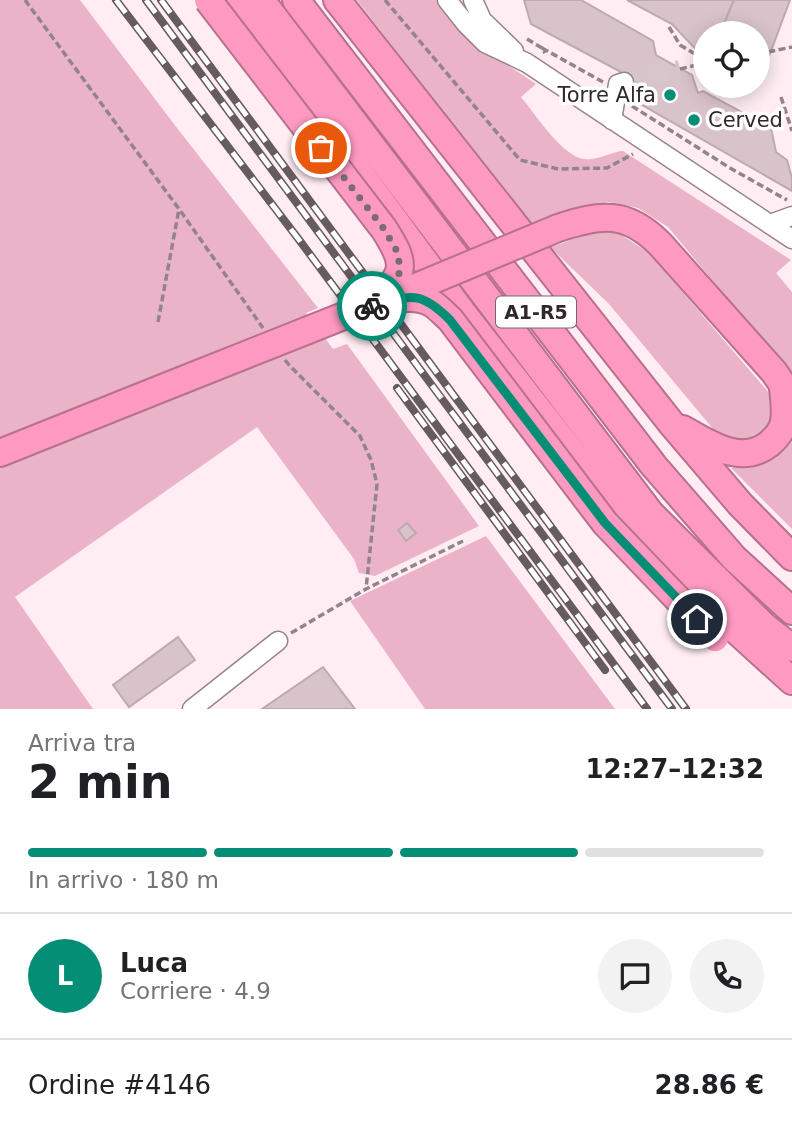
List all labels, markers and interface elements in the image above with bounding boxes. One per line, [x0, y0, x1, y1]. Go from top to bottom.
map controls [693, 21, 770, 98]
button: locate [693, 21, 770, 98]
place label: Torre Alfa [556, 83, 656, 107]
marker: Torre Alfa [662, 87, 678, 103]
place label: Cerved [708, 108, 783, 132]
marker: Cerved [686, 112, 702, 128]
pin [291, 118, 351, 178]
icon: bag [302, 129, 340, 167]
courier [337, 271, 407, 341]
icon: bike [353, 287, 391, 325]
road number: A1-R5 [496, 296, 576, 328]
pin [667, 589, 727, 649]
icon: home [678, 600, 716, 638]
text: Arriva tra [28, 730, 136, 756]
text: 12:27–12:32 [585, 754, 764, 784]
text: 2 min [28, 755, 172, 809]
text: In arrivo · 180 m [28, 867, 219, 893]
button: chat [598, 939, 672, 1013]
button: phone [690, 939, 764, 1013]
text: Luca [120, 948, 188, 978]
text: L [57, 961, 73, 991]
text: Corriere · 4.9 [120, 978, 271, 1004]
text: Ordine #4146 [28, 1070, 211, 1100]
text: 28.86 € [655, 1070, 764, 1100]

